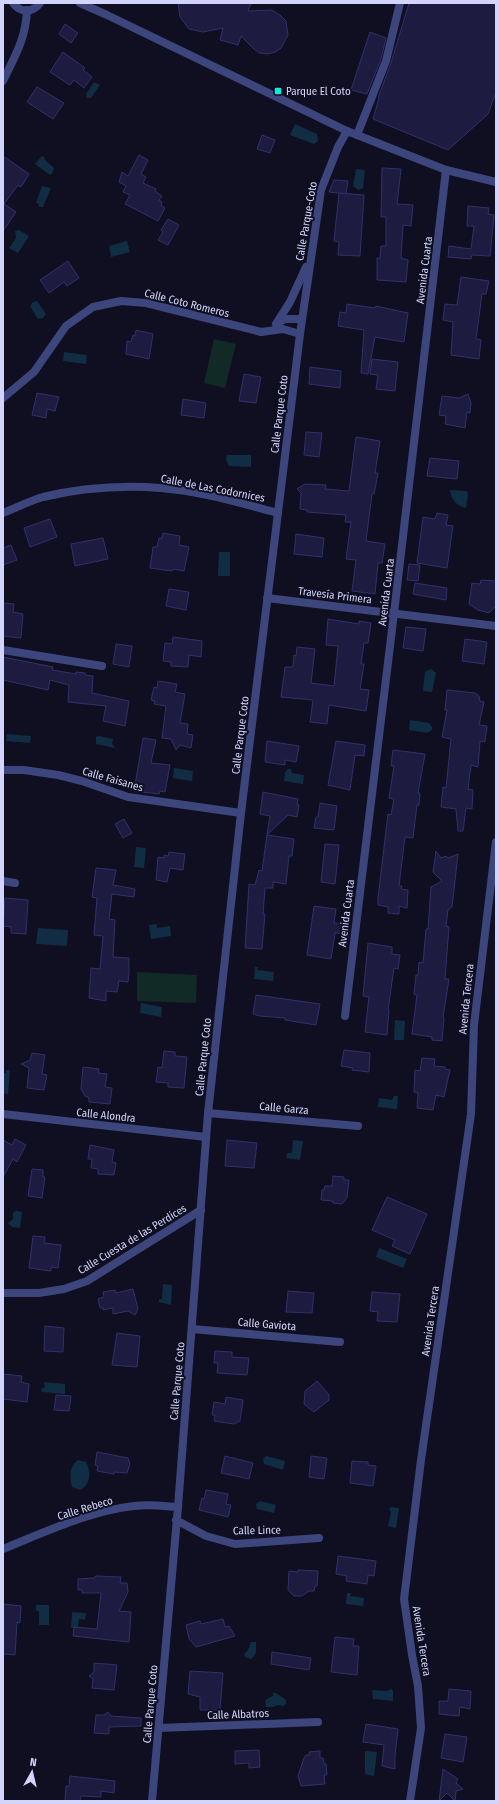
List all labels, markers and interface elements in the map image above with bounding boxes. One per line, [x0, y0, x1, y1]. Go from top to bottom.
place label: Parque El Coto [286, 85, 351, 98]
marker: Parque El Coto [273, 86, 283, 96]
street label: Calle Parque-Coto [293, 180, 320, 262]
street label: Avenida Cuarta [414, 236, 435, 305]
street label: Calle Coto Romeros [143, 287, 231, 320]
street label: Calle Parque Coto [268, 374, 291, 454]
street label: Calle de Las Codornices [160, 472, 266, 505]
street label: Avenida Cuarta [376, 558, 397, 627]
street label: Travesía Primera [297, 585, 373, 606]
street label: Calle Parque Coto [229, 695, 252, 775]
street label: Calle Faisanes [81, 765, 145, 794]
street label: Avenida Cuarta [336, 879, 357, 948]
street label: Avenida Tercera [456, 963, 477, 1035]
street label: Calle Parque Coto [193, 1017, 214, 1097]
street label: Calle Garza [259, 1100, 309, 1117]
street label: Calle Alondra [76, 1106, 136, 1125]
street label: Calle Cuesta de las Perdices [76, 1202, 189, 1277]
street label: Avenida Tercera [419, 1285, 442, 1357]
street label: Calle Gaviota [237, 1315, 297, 1334]
street label: Calle Parque Coto [168, 1341, 187, 1421]
street label: Calle Rebeco [56, 1494, 115, 1523]
street label: Calle Lince [233, 1524, 281, 1537]
street label: Avenida Tercera [410, 1605, 433, 1677]
street label: Calle Parque Coto [141, 1664, 160, 1744]
street label: Calle Albatros [207, 1707, 270, 1722]
north arrow [12, 1752, 52, 1792]
text: N [29, 1756, 37, 1769]

